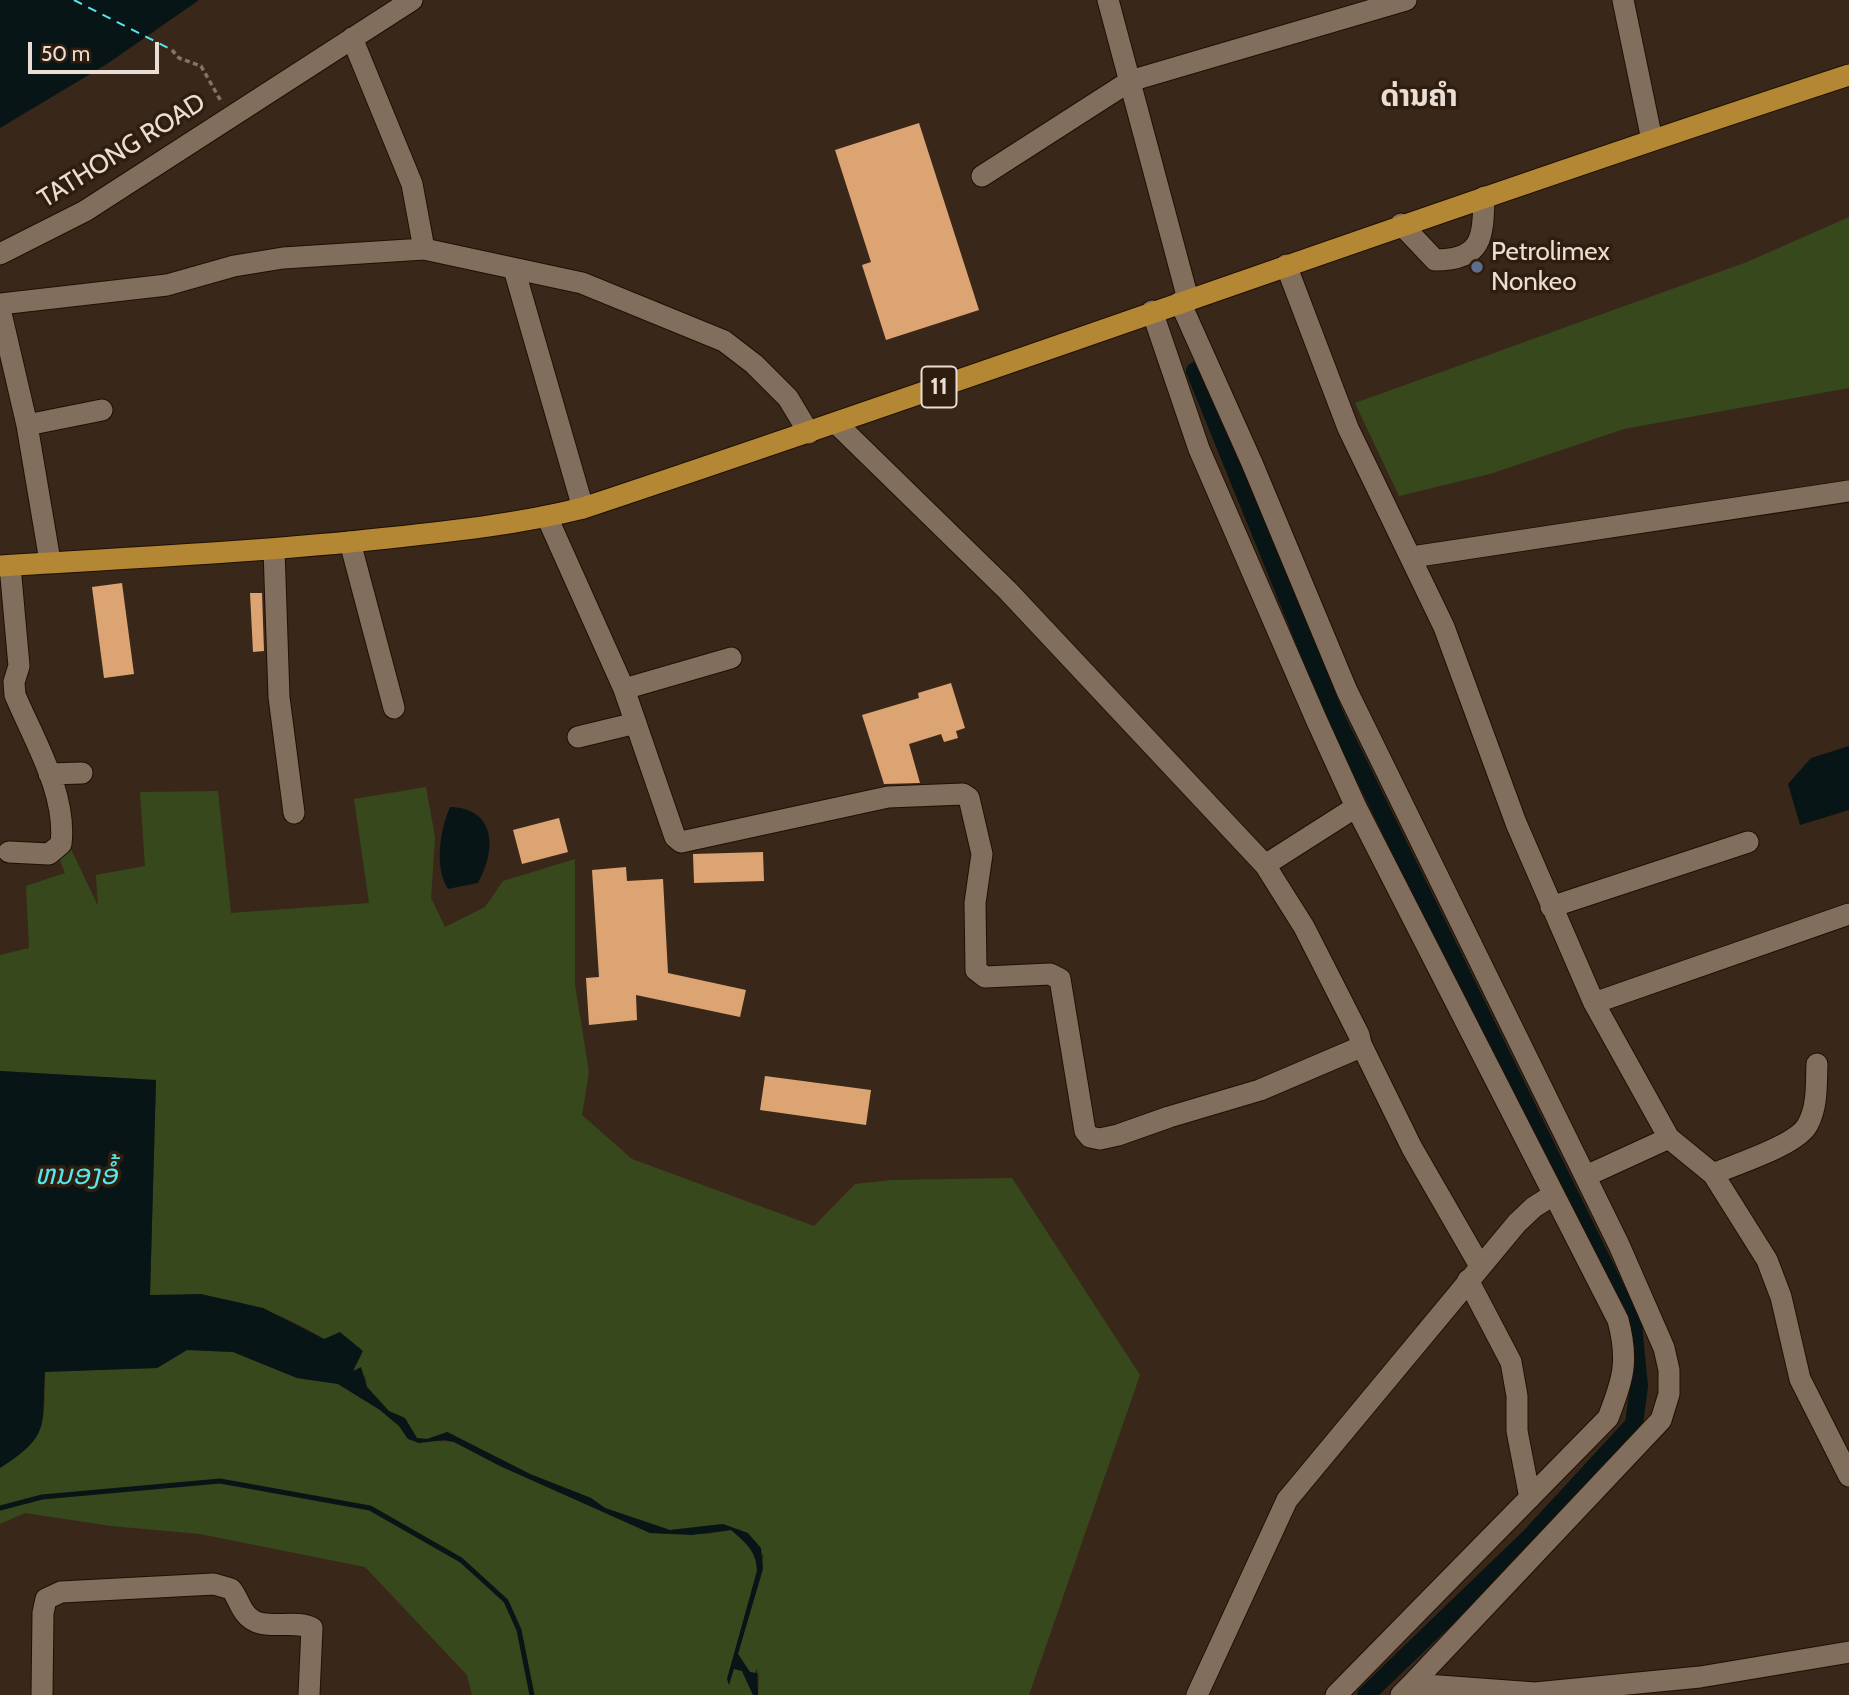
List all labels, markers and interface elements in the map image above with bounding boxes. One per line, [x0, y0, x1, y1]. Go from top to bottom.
scale bar [32, 28, 163, 72]
text: 50 m [41, 41, 90, 66]
district label: ດ່ານຄໍາ [1380, 79, 1458, 115]
street label: TATHONG ROAD [33, 87, 211, 215]
place label: Petrolimex Nonkeo [1491, 236, 1610, 298]
marker: Petrolimex Nonkeo [1469, 259, 1485, 275]
road number: 11 [922, 366, 956, 408]
water label: ຫນອງອໍ້ [35, 1159, 117, 1193]

